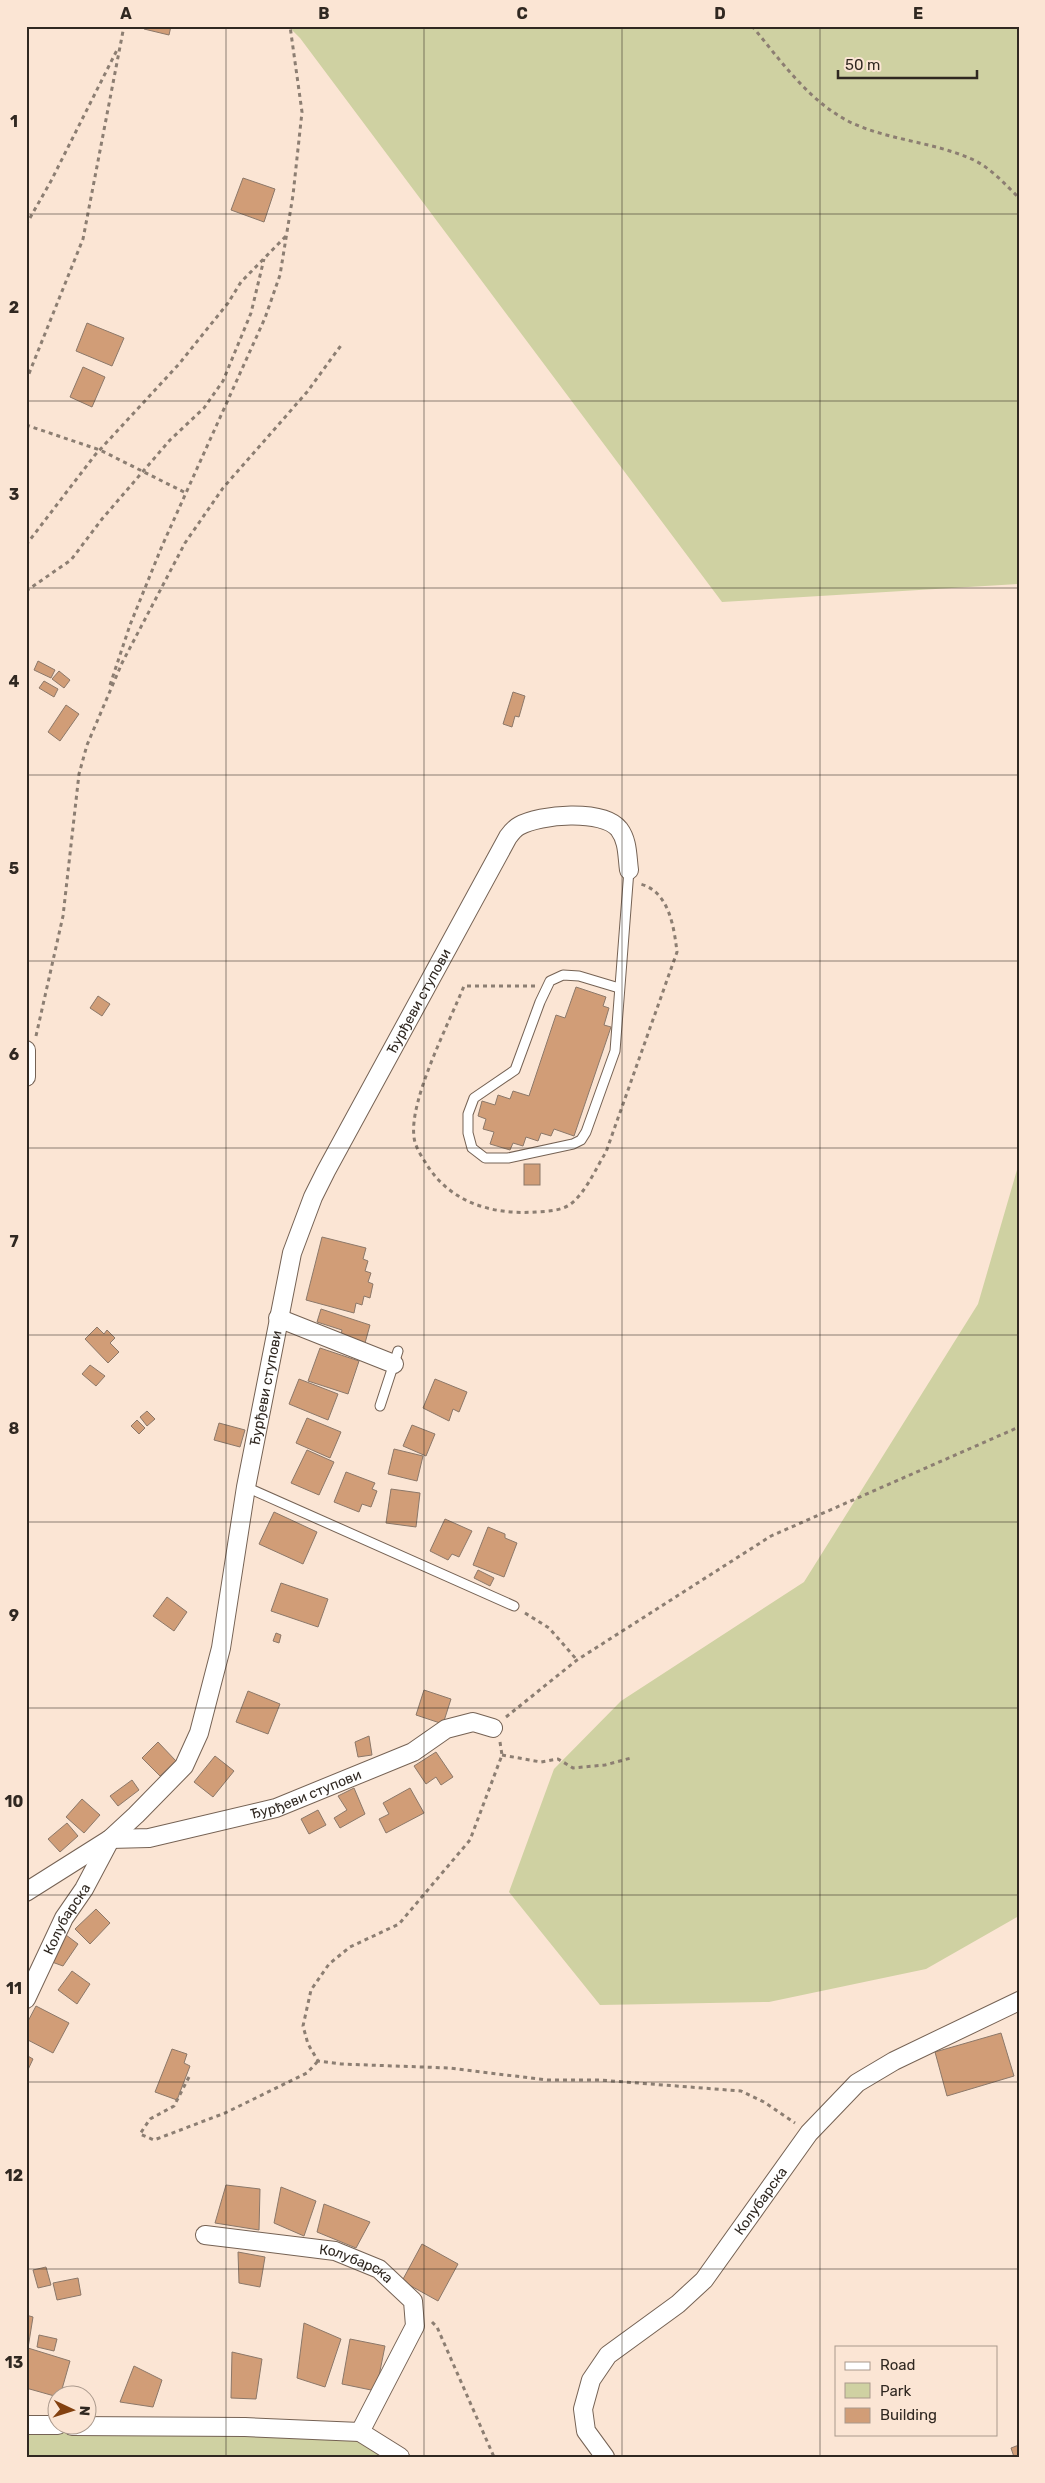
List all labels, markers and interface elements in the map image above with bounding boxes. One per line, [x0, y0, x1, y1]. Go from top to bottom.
text: A [120, 4, 132, 23]
text: B [318, 4, 330, 23]
text: C [516, 4, 528, 23]
text: D [714, 4, 726, 23]
text: E [913, 4, 923, 23]
scale bar [838, 48, 976, 80]
text: 50 m [845, 56, 880, 74]
text: 1 [10, 112, 18, 131]
text: 2 [9, 298, 19, 317]
text: 3 [9, 485, 19, 504]
text: 4 [9, 672, 20, 691]
text: 5 [9, 859, 19, 878]
street label: Ђурђеви ступови [383, 946, 455, 1057]
text: 6 [9, 1045, 19, 1064]
text: 7 [9, 1232, 19, 1251]
street label: Ђурђеви ступови [246, 1329, 286, 1447]
text: 8 [9, 1419, 20, 1438]
text: 9 [9, 1606, 19, 1625]
street label: Ђурђеви ступови [249, 1766, 364, 1823]
text: 10 [5, 1792, 24, 1811]
street label: Колубарска [40, 1881, 94, 1957]
text: 11 [6, 1979, 22, 1998]
street label: Колубарска [731, 2164, 791, 2238]
text: 12 [5, 2166, 23, 2185]
street label: Колубарска [318, 2241, 396, 2287]
legend [835, 2346, 998, 2436]
text: 13 [5, 2353, 23, 2372]
text: Road [880, 2356, 916, 2374]
text: Park [880, 2382, 911, 2400]
north arrow [48, 2386, 98, 2436]
text: N [76, 2405, 93, 2416]
text: Building [880, 2406, 937, 2424]

